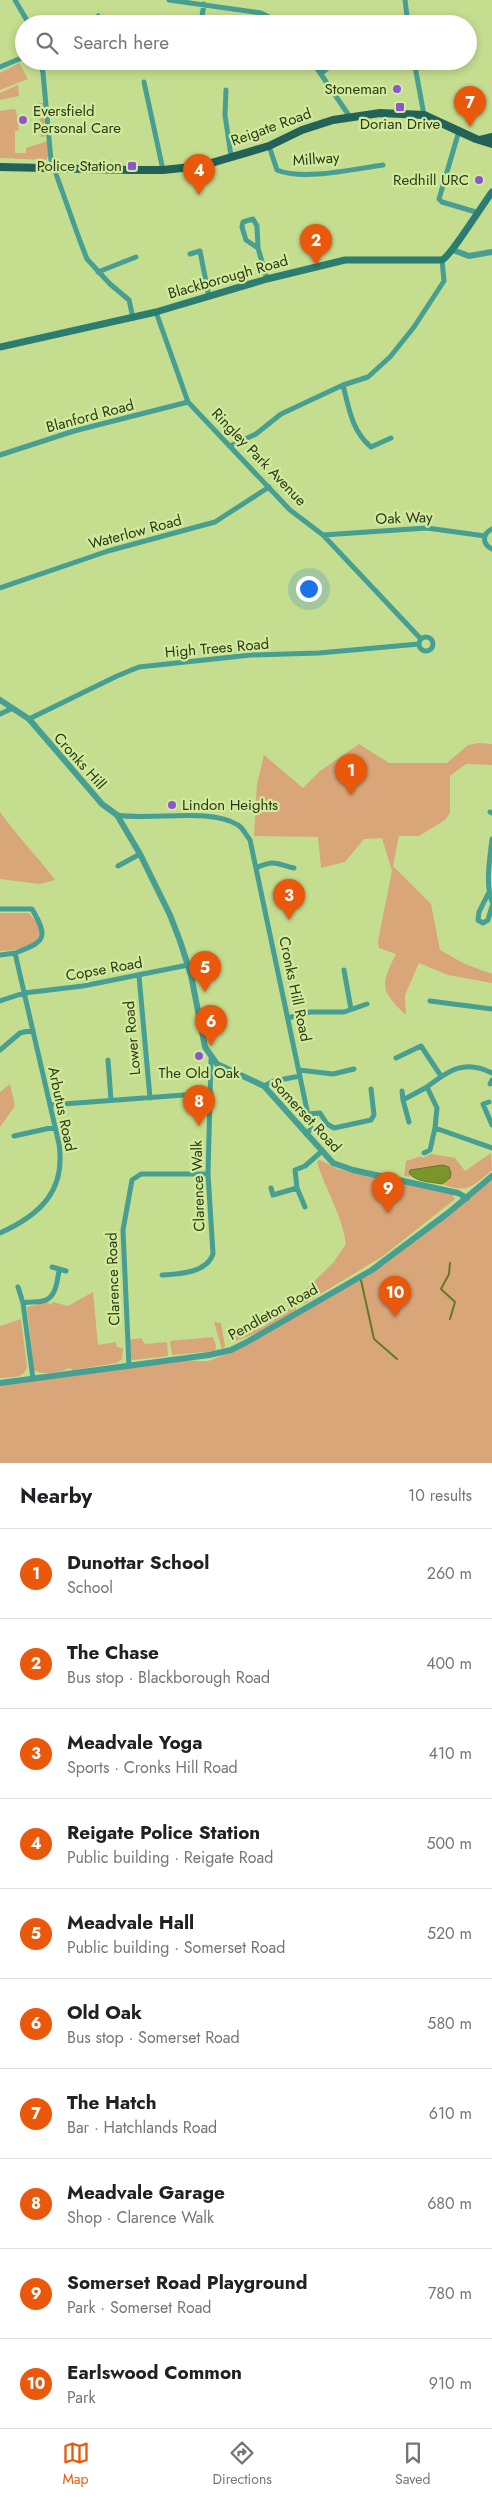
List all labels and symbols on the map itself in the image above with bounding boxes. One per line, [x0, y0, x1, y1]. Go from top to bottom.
place label: Stoneman [325, 78, 387, 100]
marker: Stoneman [391, 83, 403, 95]
pin: 7 [454, 86, 486, 127]
place label: Eversfield Personal Care [33, 100, 121, 139]
marker: Dorian Drive [394, 101, 406, 113]
street label: Reigate Road [228, 102, 314, 152]
place label: Dorian Drive [360, 113, 440, 135]
marker: Eversfield Personal Care [17, 114, 29, 126]
street label: Millway [292, 146, 341, 172]
pin: 4 [183, 154, 215, 195]
place label: Police Station [37, 155, 122, 177]
marker: Police Station [126, 160, 138, 172]
place label: Redhill URC [393, 169, 469, 191]
marker: Redhill URC [473, 174, 485, 186]
pin: 2 [300, 224, 332, 265]
street label: Blackborough Road [165, 249, 291, 305]
street label: Blanford Road [44, 394, 136, 438]
street label: Ringley Park Avenue [206, 403, 312, 511]
street label: Oak Way [375, 506, 433, 530]
street label: Waterlow Road [86, 509, 184, 555]
your location [296, 576, 322, 602]
street label: High Trees Road [164, 632, 270, 664]
street label: Cronks Hill [48, 728, 112, 794]
pin: 1 [335, 754, 367, 795]
place label: Lindon Heights [182, 794, 278, 816]
marker: Lindon Heights [166, 799, 178, 811]
pin: 3 [273, 879, 305, 920]
street label: Cronks Hill Road [273, 934, 317, 1044]
street label: Copse Road [64, 951, 144, 987]
pin: 5 [189, 951, 221, 992]
street label: Lower Road [118, 1000, 146, 1076]
pin: 6 [195, 1005, 227, 1046]
marker: The Old Oak [193, 1050, 205, 1062]
place label: The Old Oak [158, 1062, 240, 1084]
street label: Arbutus Road [42, 1065, 82, 1153]
street label: Somerset Road [265, 1073, 347, 1157]
pin: 8 [183, 1085, 215, 1126]
street label: Clarence Walk [185, 1140, 211, 1232]
pin: 9 [372, 1172, 404, 1213]
street label: Clarence Road [100, 1232, 126, 1326]
pin: 10 [379, 1276, 411, 1317]
street label: Pendleton Road [224, 1278, 322, 1346]

